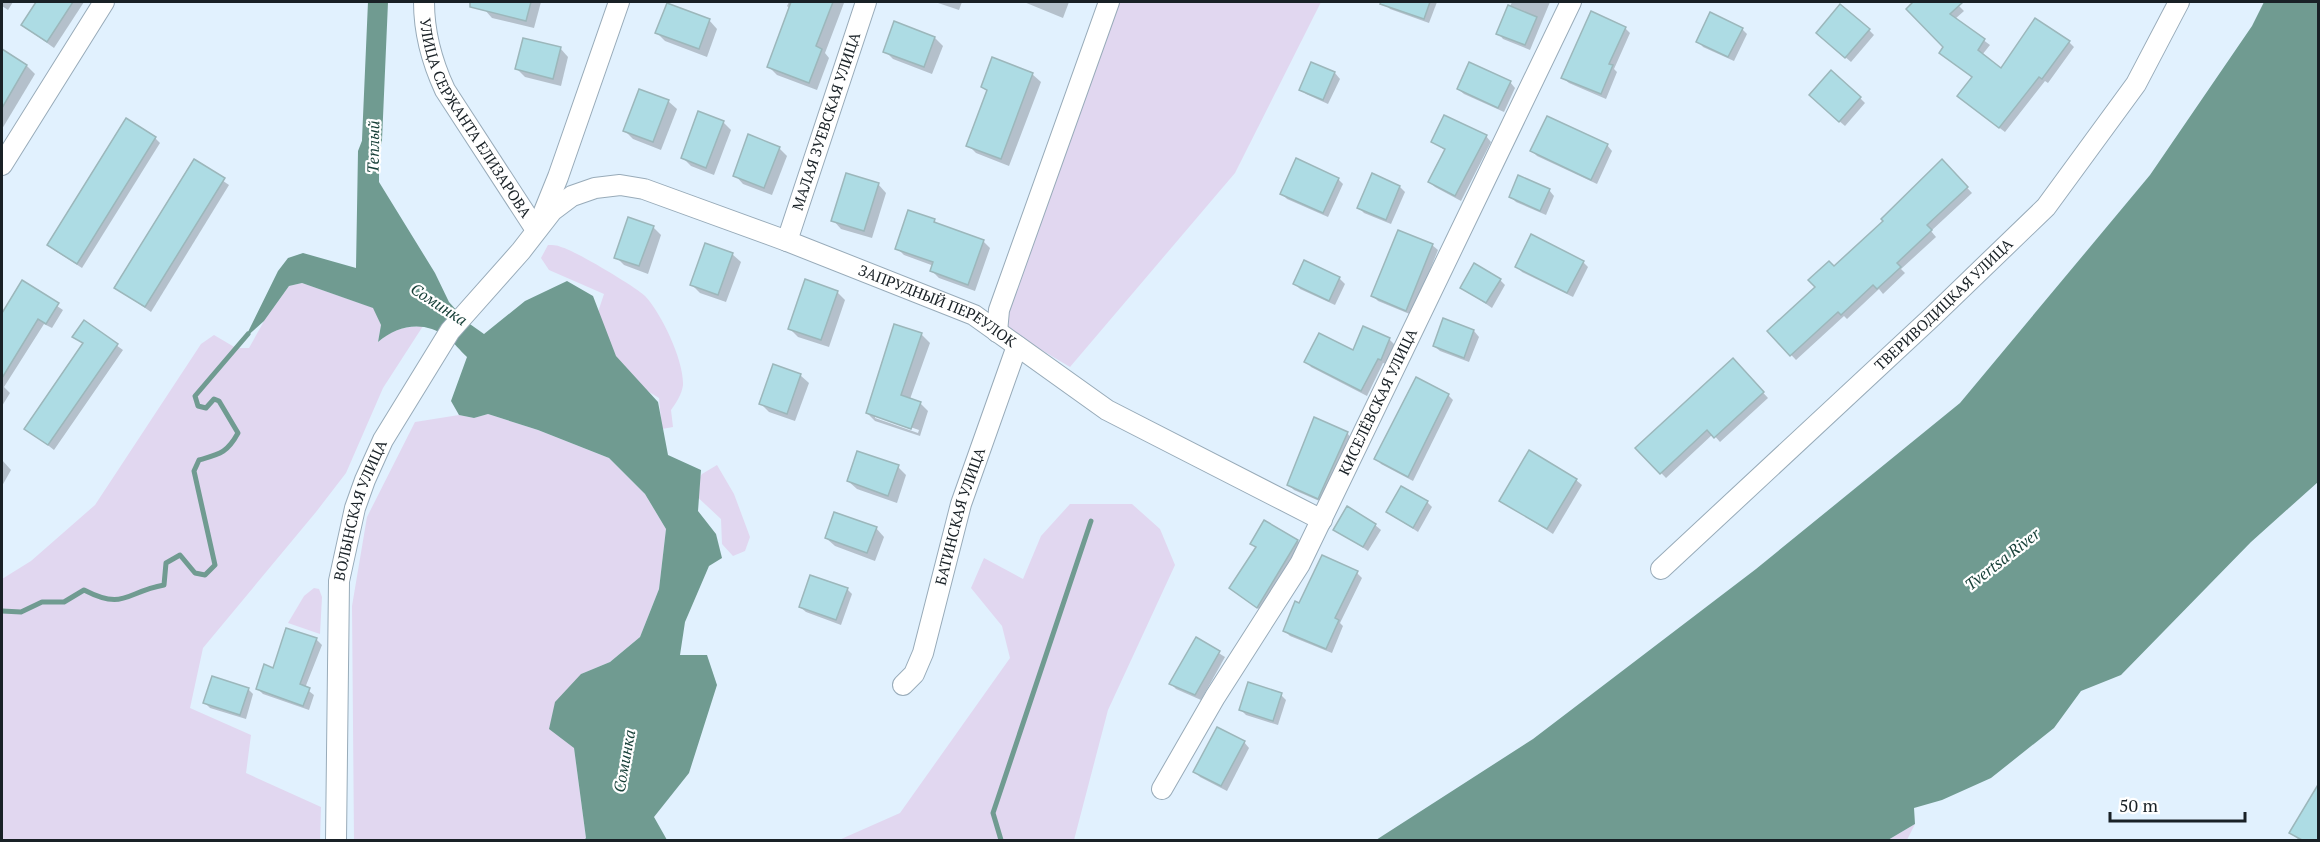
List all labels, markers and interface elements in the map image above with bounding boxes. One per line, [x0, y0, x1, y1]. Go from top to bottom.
street label: УЛИЦА СЕРЖАНТА ЕЛИЗАРОВА [416, 17, 537, 222]
street label: МАЛАЯ ЗУЕВСКАЯ УЛИЦА [787, 29, 865, 213]
water label: Теплый [362, 120, 384, 174]
street label: ТВЕРИВОДИЦКАЯ УЛИЦА [1870, 233, 2017, 375]
street label: ЗАПРУДНЫЙ ПЕРЕУЛОК [856, 259, 1021, 351]
water label: Соминка [406, 278, 472, 330]
street label: КИСЕЛЁВСКАЯ УЛИЦА [1333, 324, 1421, 478]
street label: ВОЛЫНСКАЯ УЛИЦА [328, 436, 391, 582]
street label: БАТИНСКАЯ УЛИЦА [930, 444, 990, 587]
water label: Tvertsa River [1960, 522, 2045, 595]
water label: Соминка [608, 728, 640, 794]
scale bar [2110, 785, 2245, 823]
text: 50 m [2119, 793, 2159, 817]

